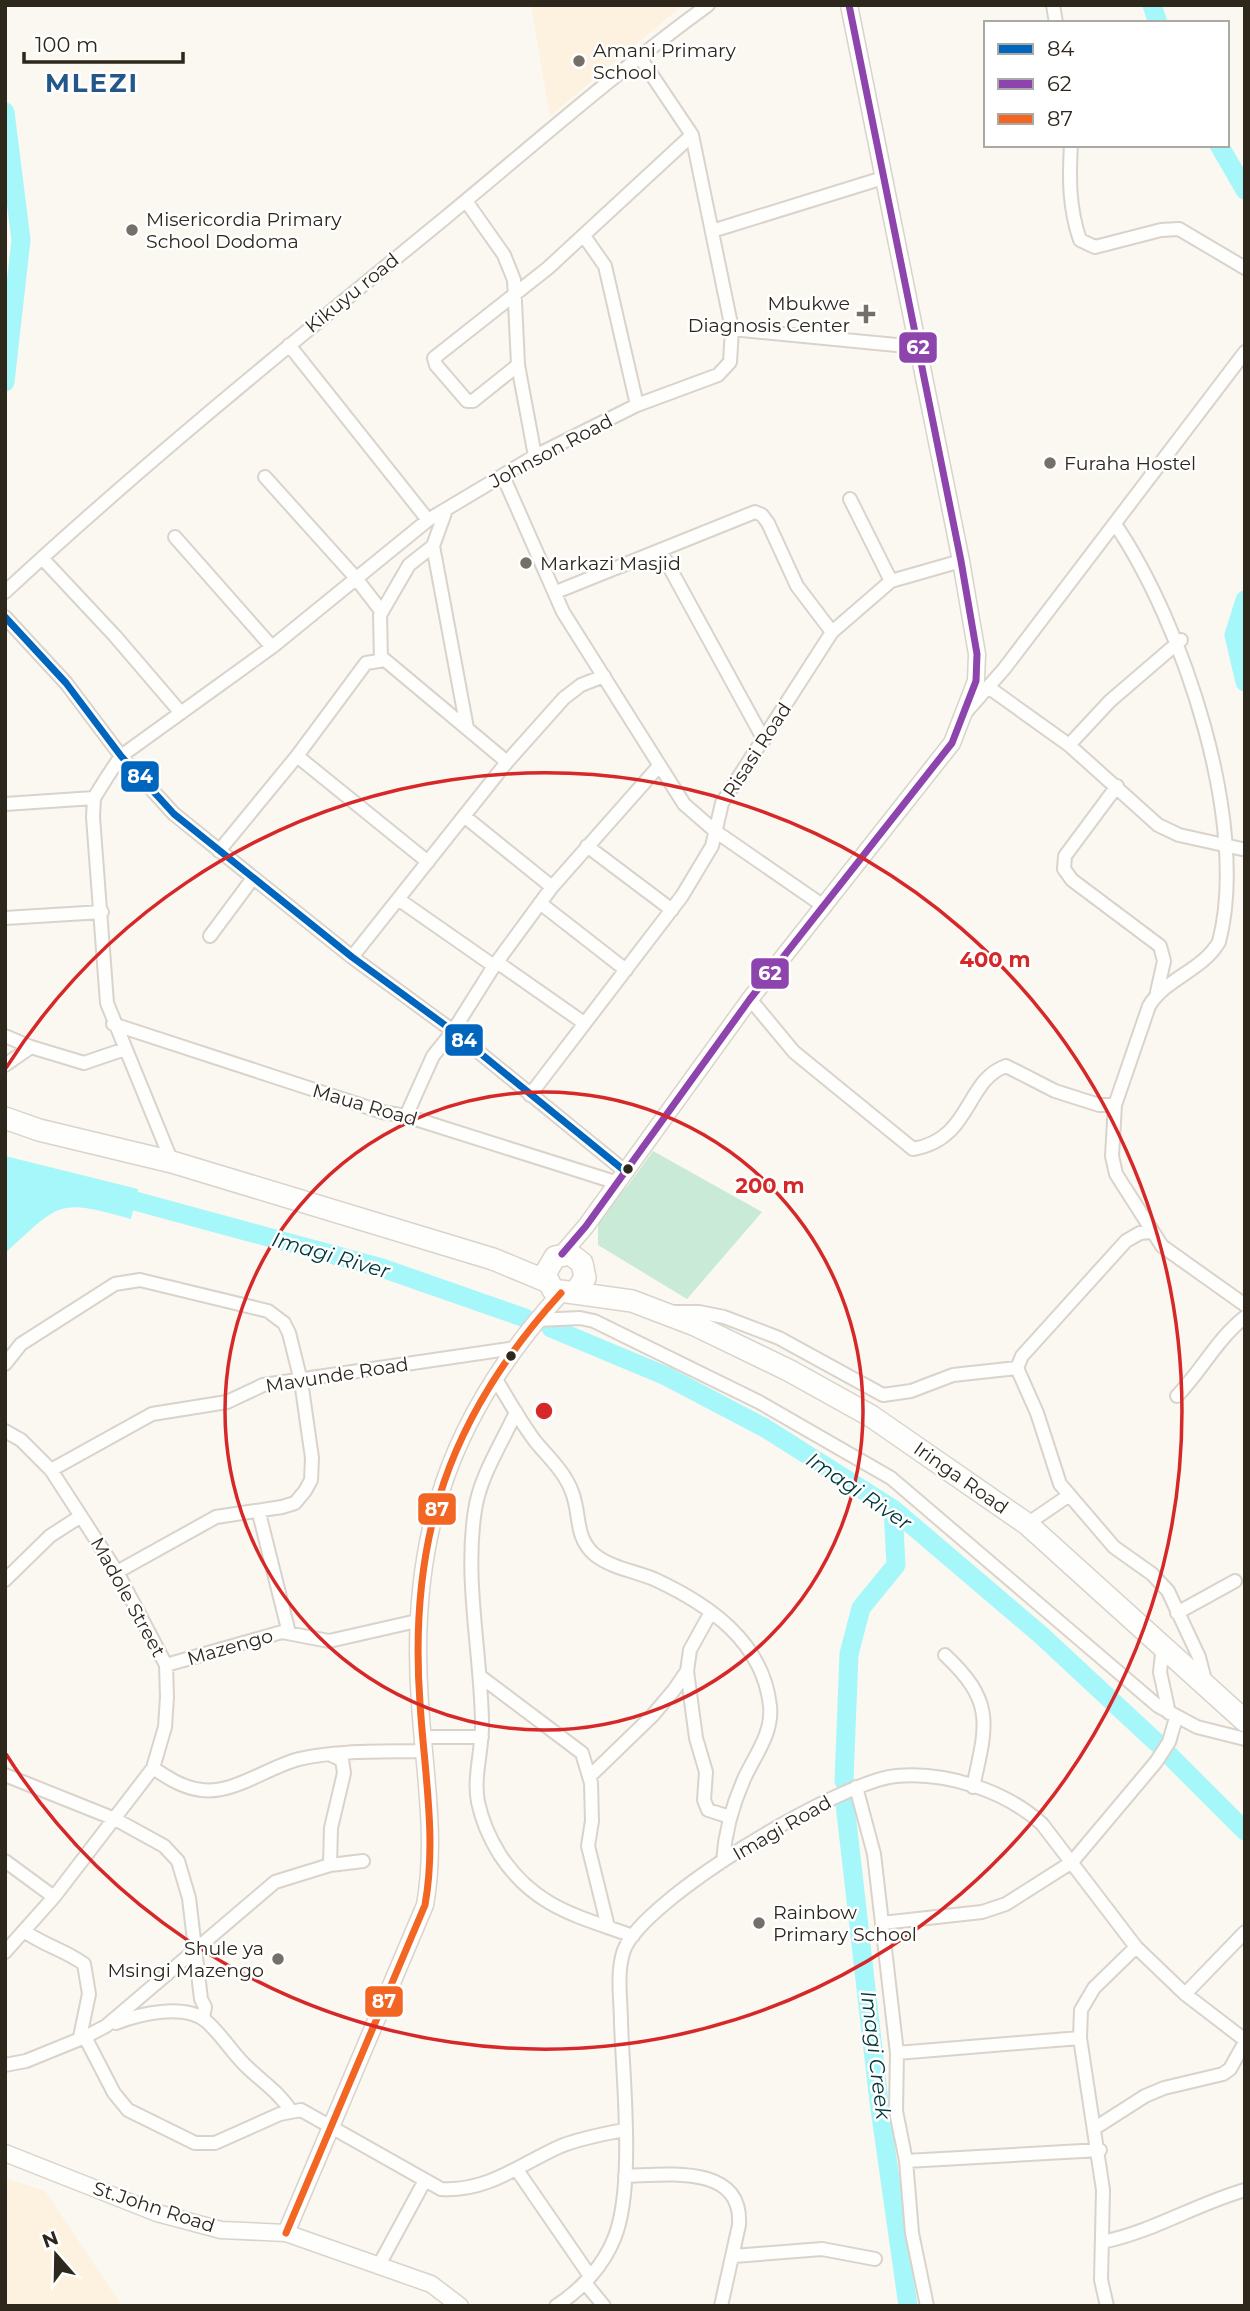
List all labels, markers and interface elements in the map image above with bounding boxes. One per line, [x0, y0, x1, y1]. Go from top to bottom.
scale bar [24, 21, 184, 65]
legend [984, 21, 1229, 147]
text: 100 m [35, 32, 98, 57]
text: 84 [1047, 36, 1074, 61]
place label: Amani Primary School [593, 39, 737, 84]
marker: Amani Primary School [571, 53, 587, 69]
district label: MLEZI [45, 67, 139, 99]
text: 62 [1047, 71, 1072, 96]
text: 87 [1047, 106, 1073, 131]
place label: Misericordia Primary School Dodoma [146, 208, 342, 253]
marker: Misericordia Primary School Dodoma [124, 222, 140, 238]
street label: Kikuyu road [301, 248, 403, 338]
place label: Mbukwe Diagnosis Center [688, 292, 850, 337]
marker: Mbukwe Diagnosis Center [856, 304, 876, 324]
line badge: 62 [898, 331, 938, 364]
text: 62 [906, 336, 930, 359]
street label: Johnson Road [485, 409, 616, 494]
place label: Furaha Hostel [1064, 452, 1196, 475]
marker: Furaha Hostel [1042, 455, 1058, 471]
place label: Markazi Masjid [540, 552, 681, 575]
marker: Markazi Masjid [518, 555, 534, 571]
street label: Risasi Road [718, 698, 796, 802]
line badge: 84 [120, 760, 160, 793]
text: 84 [127, 765, 153, 788]
text: 400 m [960, 947, 1030, 972]
line badge: 62 [750, 957, 790, 990]
text: 62 [758, 962, 782, 985]
line badge: 84 [444, 1023, 484, 1057]
text: 84 [451, 1029, 477, 1052]
street label: Maua Road [310, 1079, 420, 1131]
unlabelled marker [621, 1162, 635, 1176]
text: 200 m [736, 1173, 804, 1198]
water label: Imagi River [269, 1226, 393, 1284]
unlabelled marker [504, 1349, 518, 1363]
street label: Mavunde Road [264, 1352, 410, 1398]
centre of rings [532, 1399, 556, 1423]
street label: Iringa Road [909, 1437, 1013, 1519]
water label: Imagi River [802, 1447, 917, 1536]
line badge: 87 [417, 1492, 457, 1526]
text: 87 [425, 1498, 449, 1521]
street label: Madole Street [86, 1533, 170, 1661]
street label: Mazengo [184, 1624, 276, 1670]
street label: Imagi Road [729, 1791, 835, 1865]
place label: Rainbow Primary School [773, 1901, 917, 1946]
marker: Rainbow Primary School [751, 1915, 767, 1931]
place label: Shule ya Msingi Mazengo [107, 1937, 264, 1982]
marker: Shule ya Msingi Mazengo [270, 1951, 286, 1967]
line badge: 87 [364, 1985, 404, 2018]
water label: Imagi Creek [856, 1989, 896, 2122]
text: 87 [372, 1990, 396, 2013]
street label: St.John Road [90, 2177, 218, 2237]
north arrow [21, 2220, 91, 2290]
text: N [39, 2226, 62, 2253]

